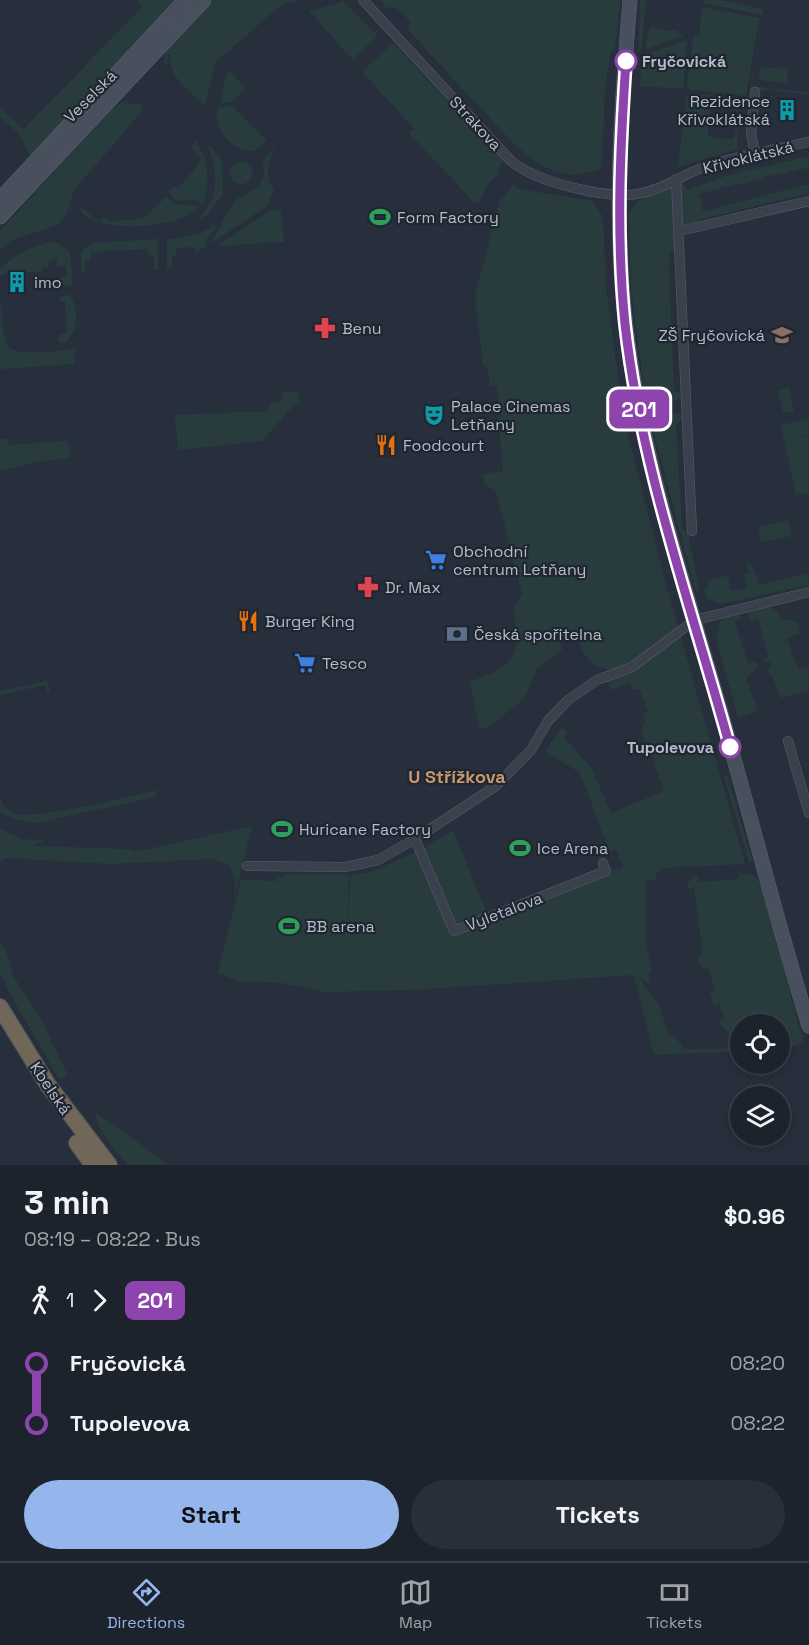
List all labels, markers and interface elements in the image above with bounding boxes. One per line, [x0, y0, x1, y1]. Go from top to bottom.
marker: Fryčovická [615, 50, 637, 72]
place label: Fryčovická [642, 51, 726, 72]
street label: Veselská [59, 65, 121, 127]
place label: Rezidence Křivoklátská [677, 91, 770, 130]
street label: Strakova [445, 92, 506, 155]
building icon: Rezidence Křivoklátská [775, 98, 799, 122]
street label: Křivoklátská [701, 136, 796, 179]
sports icon: Form Factory [368, 205, 392, 229]
place label: Form Factory [397, 207, 499, 228]
building icon: imo [5, 270, 29, 294]
place label: imo [34, 272, 62, 293]
pharmacy icon: Benu [313, 316, 337, 340]
place label: Benu [342, 318, 382, 339]
school or university icon: ZŠ Fryčovická [770, 323, 794, 347]
place label: ZŠ Fryčovická [659, 325, 765, 346]
line badge: 201 [604, 390, 674, 428]
place label: Palace Cinemas Letňany [451, 396, 571, 435]
text: 201 [621, 396, 657, 423]
theatre icon: Palace Cinemas Letňany [422, 403, 446, 427]
restaurant icon: Foodcourt [374, 433, 398, 457]
place label: Foodcourt [403, 435, 484, 456]
place label: Obchodní centrum Letňany [453, 541, 586, 580]
supermarket icon: Obchodní centrum Letňany [424, 548, 448, 572]
pharmacy icon: Dr. Max [356, 575, 380, 599]
place label: Dr. Max [385, 577, 441, 598]
restaurant icon: Burger King [236, 609, 260, 633]
place label: Burger King [265, 611, 355, 632]
bank icon: Česká spořitelna [445, 622, 469, 646]
place label: Česká spořitelna [474, 624, 602, 645]
supermarket icon: Tesco [293, 651, 317, 675]
place label: Tesco [322, 653, 367, 674]
marker: Tupolevova [719, 736, 741, 758]
place label: Tupolevova [627, 737, 714, 758]
district label: U Střížkova [408, 765, 506, 788]
sports icon: Huricane Factory [270, 817, 294, 841]
place label: Huricane Factory [299, 819, 431, 840]
sports icon: Ice Arena [508, 836, 532, 860]
place label: Ice Arena [537, 838, 608, 859]
street label: Vyletalova [463, 887, 545, 936]
sports icon: BB arena [277, 914, 301, 938]
place label: BB arena [306, 916, 375, 937]
map controls [730, 1014, 790, 1146]
button: locate [730, 1014, 790, 1074]
street label: Kbelská [25, 1058, 76, 1119]
button: layers [730, 1086, 790, 1146]
text: 3 min [24, 1182, 110, 1224]
text: $0.96 [724, 1202, 785, 1230]
text: 08:19 – 08:22 · Bus [24, 1226, 201, 1252]
icon: walk [24, 1284, 57, 1317]
icon: forward [83, 1284, 116, 1317]
text: 1 [66, 1287, 74, 1313]
text: 201 [137, 1287, 173, 1314]
text: Fryčovická [70, 1349, 186, 1377]
text: 08:20 [730, 1350, 785, 1376]
text: Tupolevova [70, 1409, 190, 1437]
text: 08:22 [731, 1410, 785, 1436]
button: Start [24, 1480, 399, 1549]
button: Tickets [411, 1480, 785, 1549]
tab: Directions [107, 1576, 185, 1633]
tab: Map [399, 1576, 432, 1633]
tab: Tickets [646, 1576, 702, 1633]

